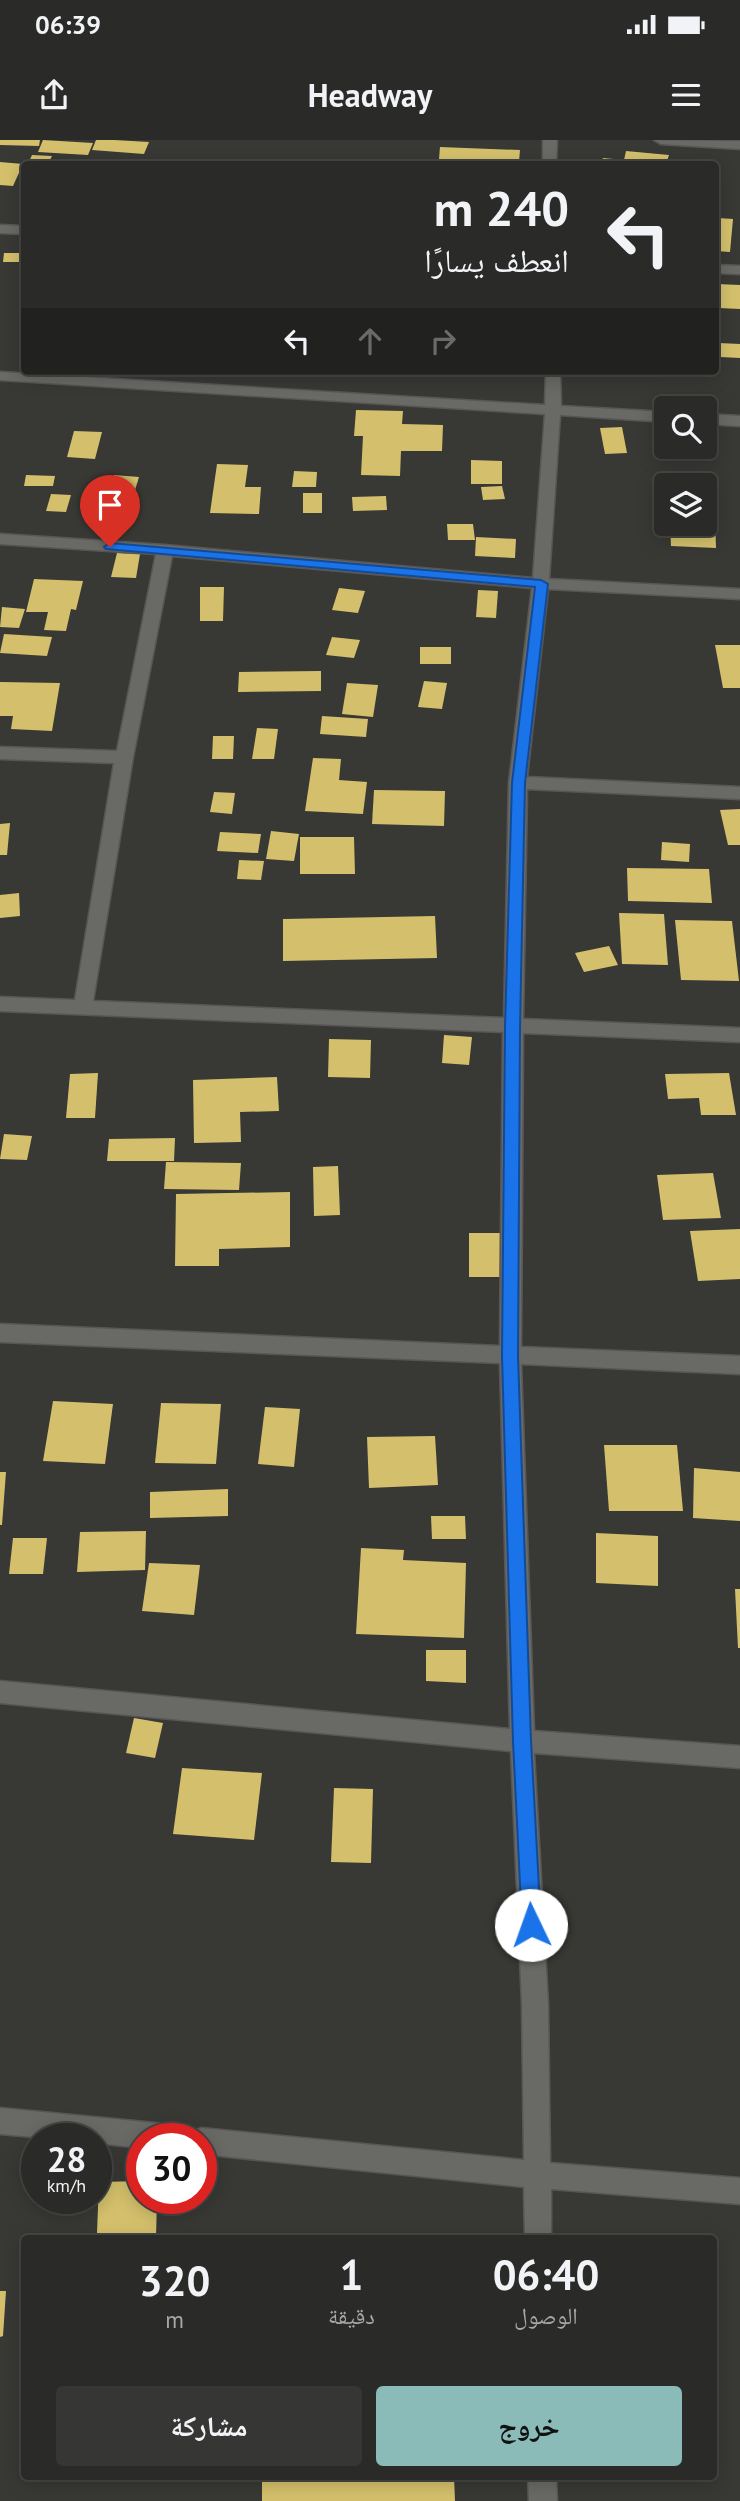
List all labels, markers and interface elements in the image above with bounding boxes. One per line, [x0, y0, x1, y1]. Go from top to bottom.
text: 06:39 [35, 8, 101, 41]
text: Headway [308, 74, 432, 116]
icon: share [35, 76, 73, 114]
icon: menu [667, 76, 705, 114]
text: 240 m [434, 176, 569, 240]
icon: left [593, 189, 684, 280]
text: انعطف يسارًا [424, 239, 569, 281]
icon: left [278, 322, 316, 360]
icon: ahead [351, 322, 389, 360]
icon: right [424, 322, 462, 360]
map controls [654, 396, 717, 536]
button: search [654, 396, 717, 459]
button: layers [654, 473, 717, 536]
pin [80, 475, 140, 547]
icon: arrive [91, 486, 129, 524]
position arrow [494, 1888, 568, 1962]
speed limit sign: 30 [126, 2123, 217, 2214]
text: 28 [47, 2136, 86, 2182]
text: km/h [47, 2174, 86, 2197]
text: 1 [340, 2247, 363, 2302]
text: 06:40 [493, 2247, 599, 2302]
text: 320 [139, 2253, 210, 2308]
text: دقيقة [328, 2301, 375, 2330]
text: الوصول [514, 2301, 578, 2330]
text: m [165, 2305, 184, 2334]
button: مشاركة [56, 2386, 362, 2466]
button: خروج [376, 2386, 682, 2466]

